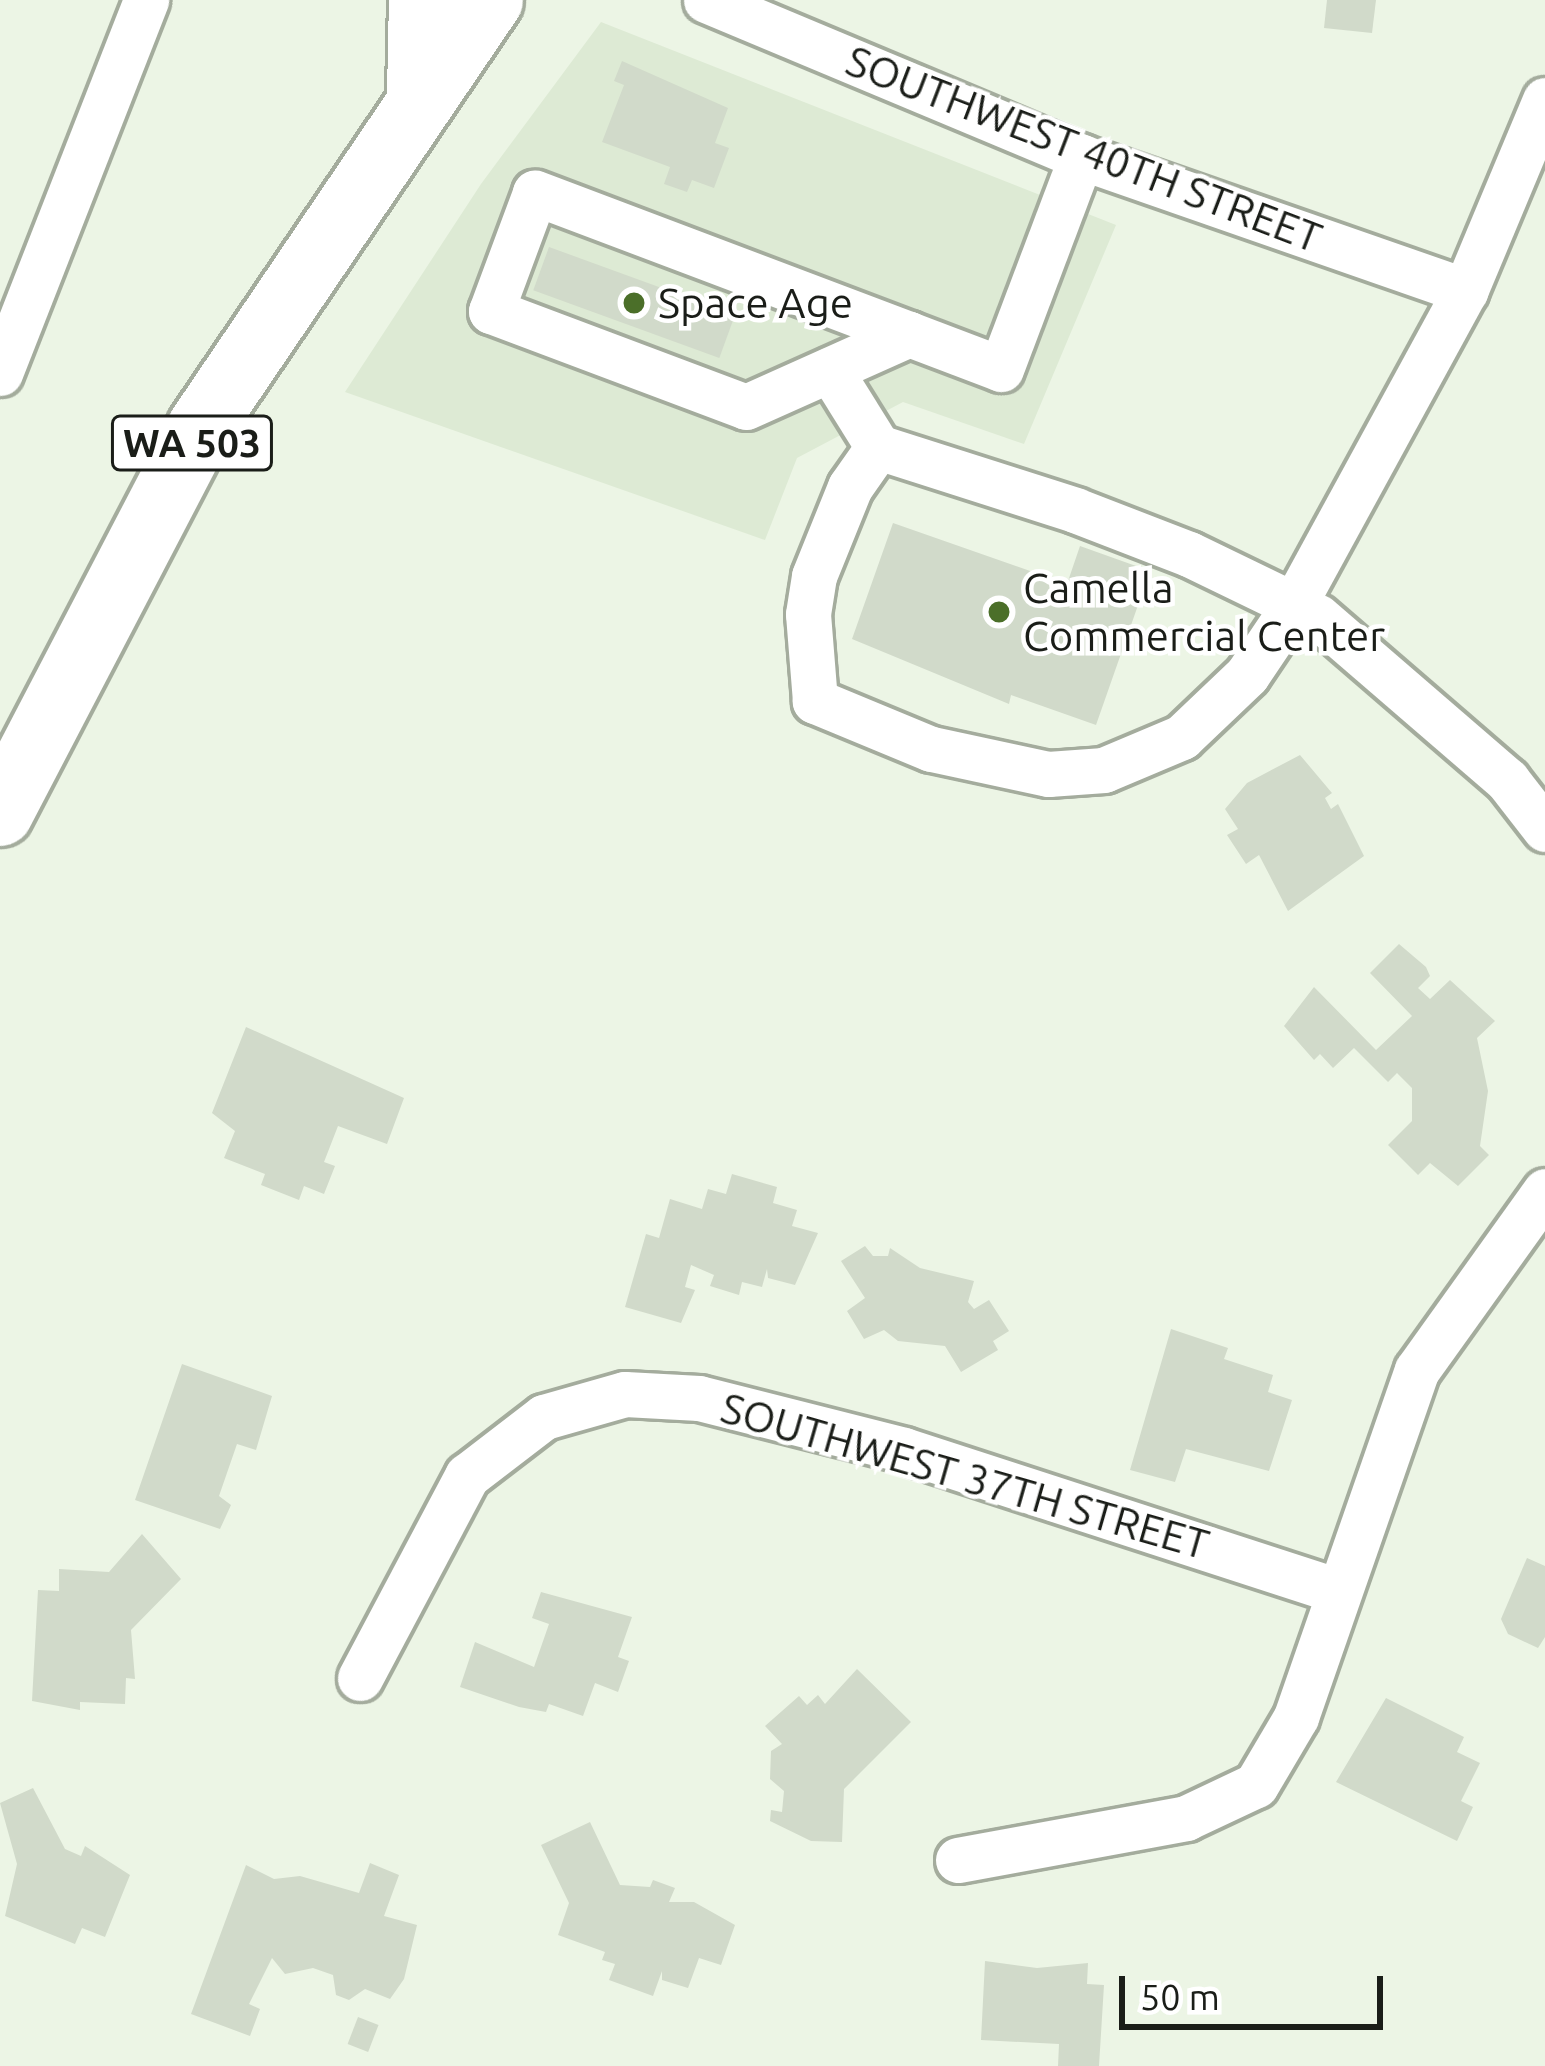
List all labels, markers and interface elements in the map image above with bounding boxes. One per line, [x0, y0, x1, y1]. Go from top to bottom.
street label: SOUTHWEST 40TH STREET [839, 35, 1329, 263]
place label: Space Age [658, 278, 853, 328]
marker: Space Age [621, 290, 647, 316]
road number: WA 503 [108, 410, 276, 476]
place label: Camella Commercial Center [1023, 563, 1385, 662]
marker: Camella Commercial Center [986, 599, 1012, 625]
street label: SOUTHWEST 37TH STREET [715, 1382, 1215, 1570]
scale bar [1125, 1952, 1389, 2026]
text: 50 m [1140, 1976, 1220, 2017]

